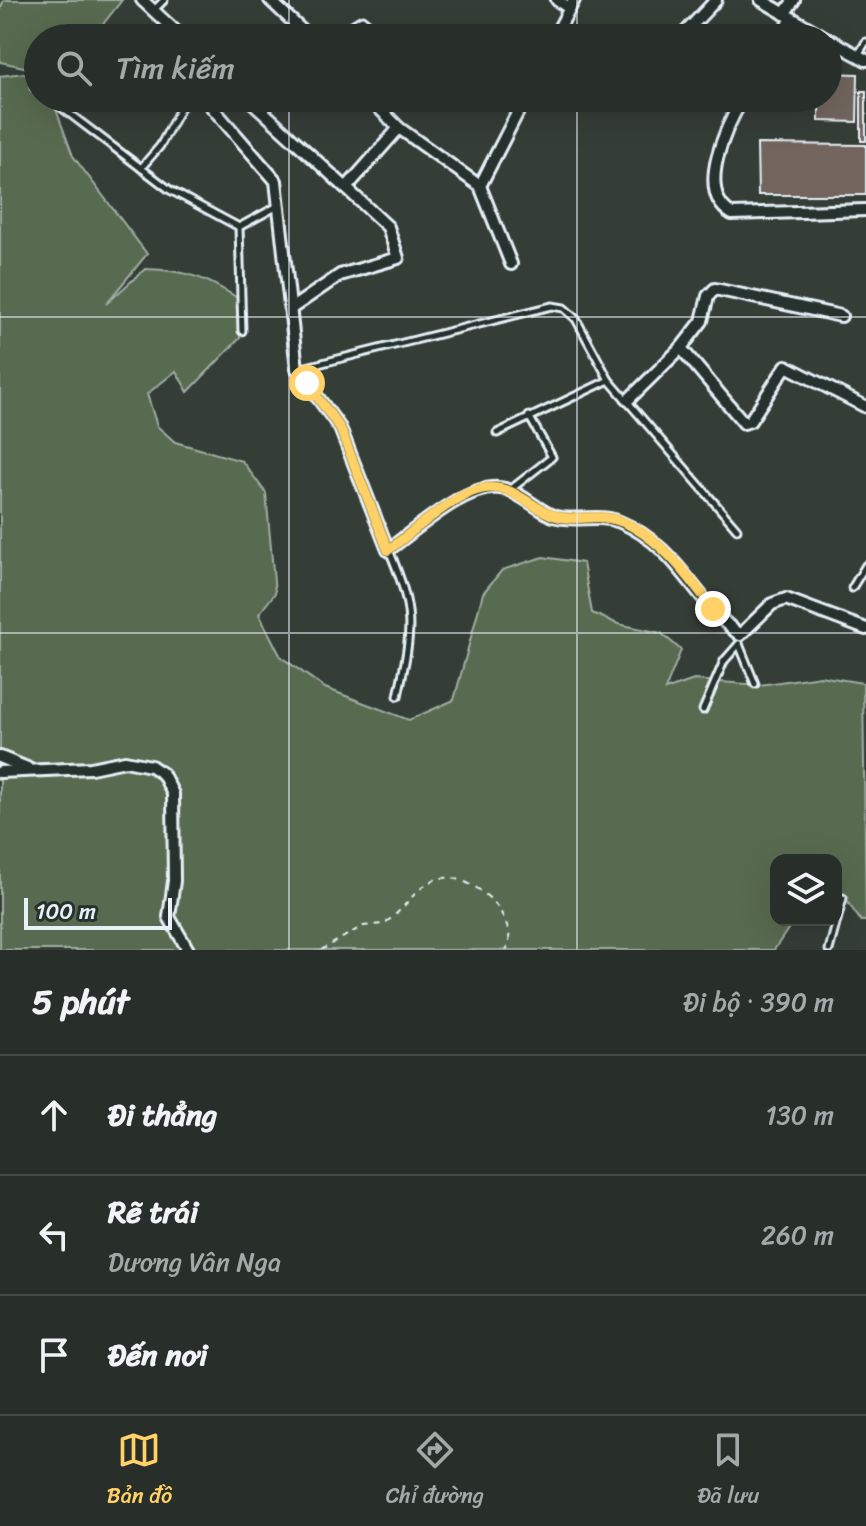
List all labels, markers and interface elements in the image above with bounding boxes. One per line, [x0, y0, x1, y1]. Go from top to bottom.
search box [24, 24, 842, 112]
text: Tìm kiếm [116, 41, 234, 95]
icon: search [52, 46, 96, 90]
route start [289, 365, 325, 401]
route end [695, 591, 731, 627]
map controls [770, 854, 842, 926]
button: layers [770, 854, 842, 926]
text: 100 m [36, 892, 96, 931]
scale bar [24, 894, 172, 930]
text: 5 phút [32, 972, 129, 1032]
text: Đi bộ · 390 m [683, 979, 834, 1025]
text: Đi thẳng [108, 1088, 217, 1142]
text: 130 m [765, 1092, 834, 1138]
icon: ahead [32, 1093, 76, 1137]
text: Rẽ trái [108, 1185, 198, 1239]
text: 260 m [761, 1212, 834, 1258]
icon: left [32, 1213, 76, 1257]
text: Dương Vân Nga [108, 1239, 281, 1285]
text: Đến nơi [108, 1328, 207, 1382]
icon: arrive [32, 1333, 76, 1377]
tab: Bản đồ [107, 1428, 172, 1515]
tab: Chỉ đường [386, 1428, 484, 1515]
tab: Đã lưu [697, 1428, 759, 1515]

